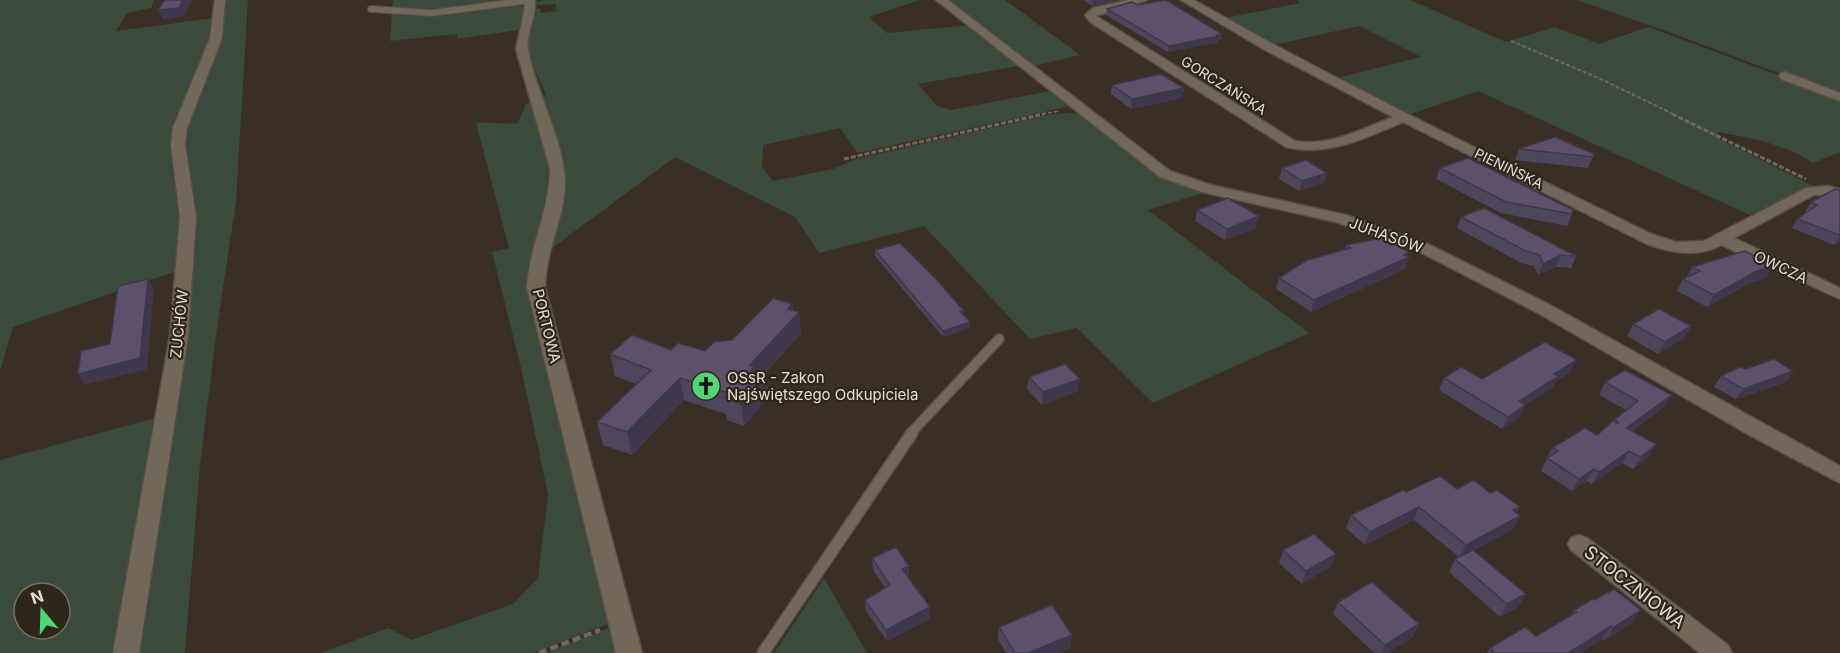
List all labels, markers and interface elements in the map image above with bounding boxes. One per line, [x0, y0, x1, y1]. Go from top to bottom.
street label: GORCZAŃSKA [1178, 52, 1270, 118]
street label: PIENIŃSKA [1472, 144, 1546, 192]
street label: JUHASÓW [1347, 213, 1426, 257]
street label: OWCZA [1751, 246, 1811, 288]
street label: PORTOWA [529, 287, 565, 365]
street label: ZUCHÓW [166, 289, 192, 359]
place label: OSsR - Zakon Najświętszego Odkupiciela [727, 368, 918, 404]
church icon: OSsR - Zakon Najświętszego Odkupiciela [690, 370, 722, 402]
street label: STOCZNIOWA [1580, 541, 1690, 633]
north arrow [12, 581, 72, 641]
text: N [28, 585, 46, 608]

